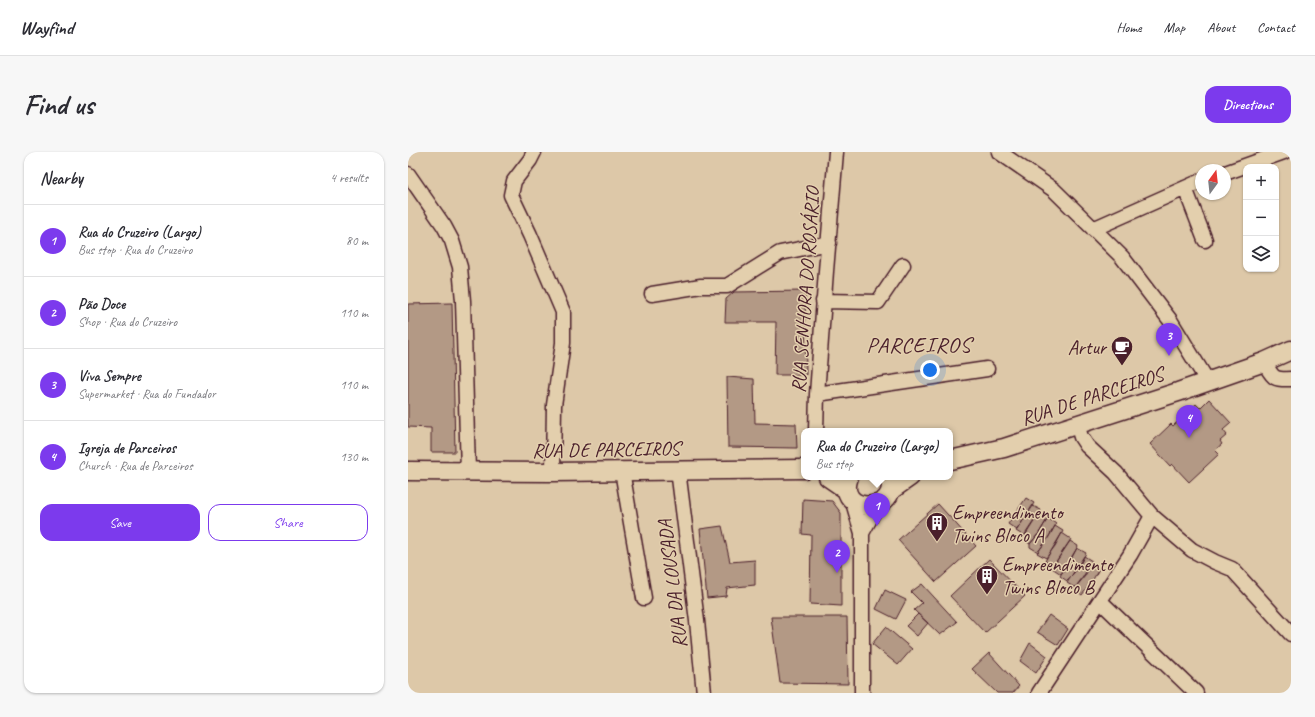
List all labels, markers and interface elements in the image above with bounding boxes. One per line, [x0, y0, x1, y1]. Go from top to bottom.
text: Wayfind [20, 16, 73, 40]
text: Home [1116, 19, 1142, 36]
text: Map [1164, 19, 1185, 36]
text: About [1207, 19, 1235, 36]
text: Contact [1257, 19, 1295, 36]
button: Directions [1205, 86, 1291, 123]
text: Find us [24, 87, 94, 122]
north arrow [1195, 164, 1231, 200]
map controls [1243, 164, 1279, 272]
button: + [1243, 164, 1279, 200]
text: Nearby [40, 168, 83, 189]
text: 4 results [330, 170, 368, 186]
street label: RUA SENHORA DO ROSÁRIO [786, 184, 825, 394]
button: − [1243, 200, 1279, 236]
text: Rua do Cruzeiro (Largo) [78, 223, 201, 242]
text: 1 [50, 233, 56, 249]
text: 80 m [346, 233, 368, 249]
button: layers [1243, 236, 1279, 272]
text: Bus stop · Rua do Cruzeiro [78, 242, 192, 258]
text: Pão Doce [78, 295, 125, 314]
text: 2 [50, 305, 56, 321]
text: 110 m [340, 305, 368, 321]
text: Shop · Rua do Cruzeiro [78, 314, 177, 330]
pin: 3 [1156, 323, 1182, 356]
district label: PARCEIROS [867, 331, 975, 359]
cafe icon: Artur [1109, 334, 1135, 367]
place label: Artur [1068, 335, 1108, 360]
your location [920, 360, 940, 380]
street label: RUA DE PARCEIROS [1018, 360, 1170, 431]
text: Viva Sempre [78, 367, 141, 386]
text: 3 [50, 377, 56, 393]
text: 110 m [340, 377, 368, 393]
text: Supermarket · Rua do Fundador [78, 386, 216, 402]
pin: 4 [1176, 405, 1202, 438]
popup [801, 428, 953, 480]
street label: RUA DE PARCEIROS [532, 436, 684, 463]
text: Rua do Cruzeiro (Largo) [816, 437, 938, 456]
text: Igreja de Parceiros [78, 439, 176, 458]
text: 4 [50, 449, 56, 465]
text: 130 m [340, 449, 368, 465]
text: Bus stop [816, 456, 853, 472]
text: Church · Rua de Parceiros [78, 458, 193, 474]
pin: 1 [864, 493, 890, 526]
place label: Empreendimento Twins Bloco A [952, 500, 1064, 548]
button: Save [40, 504, 200, 541]
button: Share [208, 504, 368, 541]
building icon: Empreendimento Twins Bloco A [924, 510, 950, 543]
street label: RUA DA LOUSADA [652, 517, 693, 649]
pin: 2 [824, 540, 850, 573]
place label: Empreendimento Twins Bloco B [1002, 552, 1114, 600]
building icon: Empreendimento Twins Bloco B [974, 563, 1000, 596]

